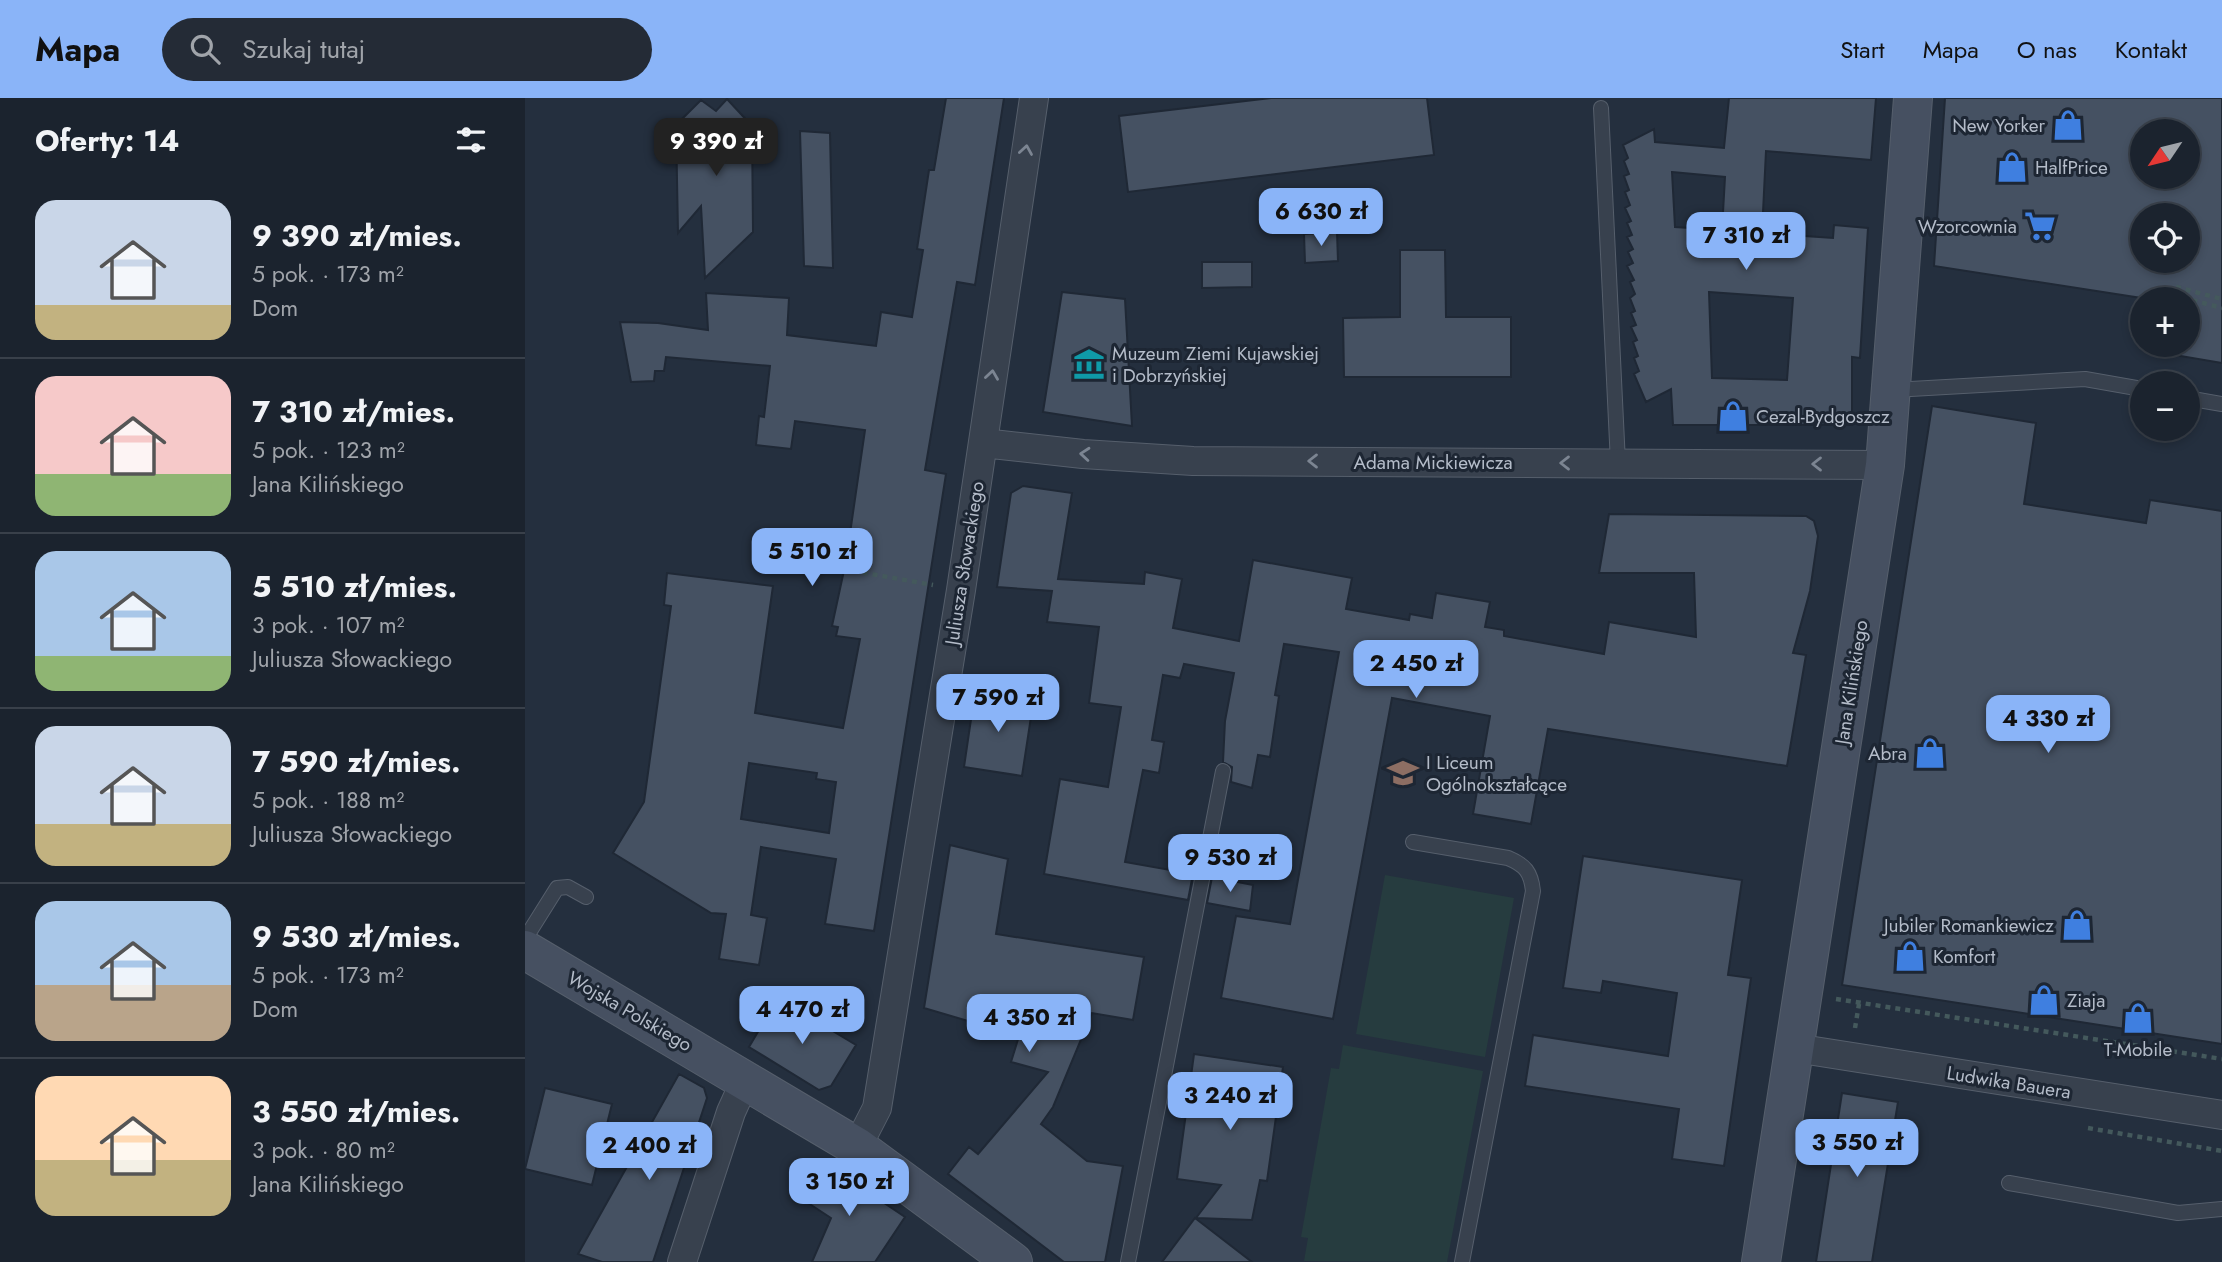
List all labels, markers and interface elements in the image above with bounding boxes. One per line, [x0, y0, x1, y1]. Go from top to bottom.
search box [162, 18, 652, 81]
text: Mapa [35, 26, 120, 73]
icon: search [186, 30, 224, 68]
text: Szukaj tutaj [242, 30, 365, 68]
text: Start [1840, 32, 1885, 67]
text: Mapa [1923, 32, 1979, 67]
text: O nas [2017, 32, 2077, 67]
text: Kontakt [2115, 32, 2187, 67]
shop icon: New Yorker [2051, 108, 2085, 142]
place label: New Yorker [1952, 112, 2045, 139]
pin: 9 390 zł [644, 118, 788, 178]
text: Oferty: 14 [35, 119, 180, 162]
north arrow [2130, 119, 2200, 189]
map controls [2130, 119, 2200, 441]
icon: filters [452, 121, 490, 159]
text: 9 390 zł [670, 124, 762, 158]
one-way arrow [1018, 144, 1033, 156]
shop icon: HalfPrice [1995, 150, 2029, 184]
place label: HalfPrice [2035, 154, 2108, 181]
pin: 6 630 zł [1249, 188, 1393, 248]
text: 6 630 zł [1275, 194, 1367, 228]
button: locate [2130, 203, 2200, 273]
supermarket icon: Wzorcownia [2023, 209, 2057, 243]
pin: 7 310 zł [1674, 212, 1818, 272]
place label: Wzorcownia [1918, 213, 2017, 240]
text: 9 390 zł/mies. [252, 214, 462, 257]
text: 7 310 zł [1702, 218, 1790, 252]
icon: home [91, 228, 175, 312]
text: 5 pok. · 173 m² [252, 257, 404, 291]
button: + [2130, 287, 2200, 357]
text: Dom [252, 291, 298, 325]
place label: Muzeum Ziemi Kujawskiej i Dobrzyńskiej [1112, 340, 1319, 389]
museum icon: Muzeum Ziemi Kujawskiej i Dobrzyńskiej [1072, 347, 1106, 381]
one-way arrow [985, 369, 1000, 381]
button: − [2130, 371, 2200, 441]
text: 7 310 zł/mies. [252, 390, 455, 433]
shop icon: Cezal-Bydgoszcz [1716, 399, 1750, 433]
place label: Cezal-Bydgoszcz [1756, 403, 1890, 430]
icon: home [91, 404, 175, 488]
text: 5 pok. · 123 m² [252, 433, 405, 467]
one-way arrow [1079, 447, 1090, 462]
street label: Adama Mickiewicza [1353, 449, 1513, 476]
one-way arrow [1307, 453, 1317, 469]
one-way arrow [1559, 455, 1569, 471]
one-way arrow [1811, 456, 1821, 472]
text: Jana Kilińskiego [252, 467, 404, 501]
street label: Juliusza Słowackiego [938, 479, 991, 650]
pin: 5 510 zł [740, 528, 884, 588]
text: 5 510 zł [768, 534, 856, 568]
text: 5 510 zł/mies. [252, 565, 457, 608]
icon: home [91, 579, 175, 663]
text: 3 pok. · 107 m² [252, 608, 405, 642]
street label: Jana Kilińskiego [1828, 618, 1875, 749]
pin: 2 450 zł [1344, 640, 1488, 700]
text: Juliusza Słowackiego [252, 642, 452, 676]
text: 2 450 zł [1369, 646, 1463, 680]
pin: 7 590 zł [926, 674, 1070, 734]
text: 7 590 zł [952, 680, 1044, 714]
pin: 4 330 zł [1976, 696, 2120, 755]
text: 4 330 zł [2002, 701, 2094, 735]
shop icon: Abra [1913, 736, 1947, 770]
text: 7 590 zł/mies. [252, 740, 461, 783]
place label: Abra [1868, 740, 1907, 767]
place label: I Liceum Ogólnokształcące [1426, 749, 1567, 798]
icon: home [91, 754, 175, 838]
school or university icon: I Liceum Ogólnokształcące [1386, 756, 1420, 790]
text: 5 pok. · 188 m² [252, 783, 404, 817]
text: Juliusza Słowackiego [252, 817, 452, 851]
pin: 9 530 zł [1158, 834, 1302, 894]
text: 9 530 zł [1184, 840, 1276, 874]
shop icon: Jubiler Romankiewicz [2060, 908, 2094, 942]
place label: Jubiler Romankiewicz [1881, 912, 2054, 939]
text: 9 530 zł/mies. [252, 915, 461, 958]
icon: home [91, 929, 175, 1013]
shop icon: Komfort [1893, 939, 1927, 973]
place label: Komfort [1933, 943, 1996, 970]
text: 5 pok. · 173 m² [252, 958, 404, 992]
street label: Wojska Polskiego [562, 965, 697, 1058]
shop icon: Ziaja [2027, 983, 2061, 1017]
pin: 4 470 zł [730, 986, 874, 1046]
place label: Ziaja [2067, 987, 2105, 1014]
text: Dom [252, 992, 298, 1026]
text: 4 470 zł [755, 992, 849, 1026]
pin: 4 350 zł [957, 995, 1101, 1054]
text: 4 350 zł [983, 1000, 1075, 1034]
shop icon: T-Mobile [2121, 1001, 2155, 1035]
place label: T-Mobile [2104, 1036, 2172, 1063]
street label: Ludwika Bauera [1945, 1059, 2073, 1106]
pin: 3 240 zł [1158, 1072, 1302, 1132]
text: 3 240 zł [1184, 1078, 1276, 1112]
text: 3 550 zł/mies. [252, 1090, 461, 1133]
icon: home [91, 1104, 175, 1188]
pin: 3 550 zł [1785, 1119, 1929, 1179]
pin: 2 400 zł [577, 1122, 721, 1182]
text: 3 550 zł [1811, 1125, 1903, 1159]
text: 2 400 zł [602, 1128, 696, 1162]
text: 3 pok. · 80 m² [252, 1133, 395, 1167]
pin: 3 150 zł [777, 1158, 921, 1218]
text: 3 150 zł [805, 1164, 893, 1198]
text: Jana Kilińskiego [252, 1167, 404, 1201]

